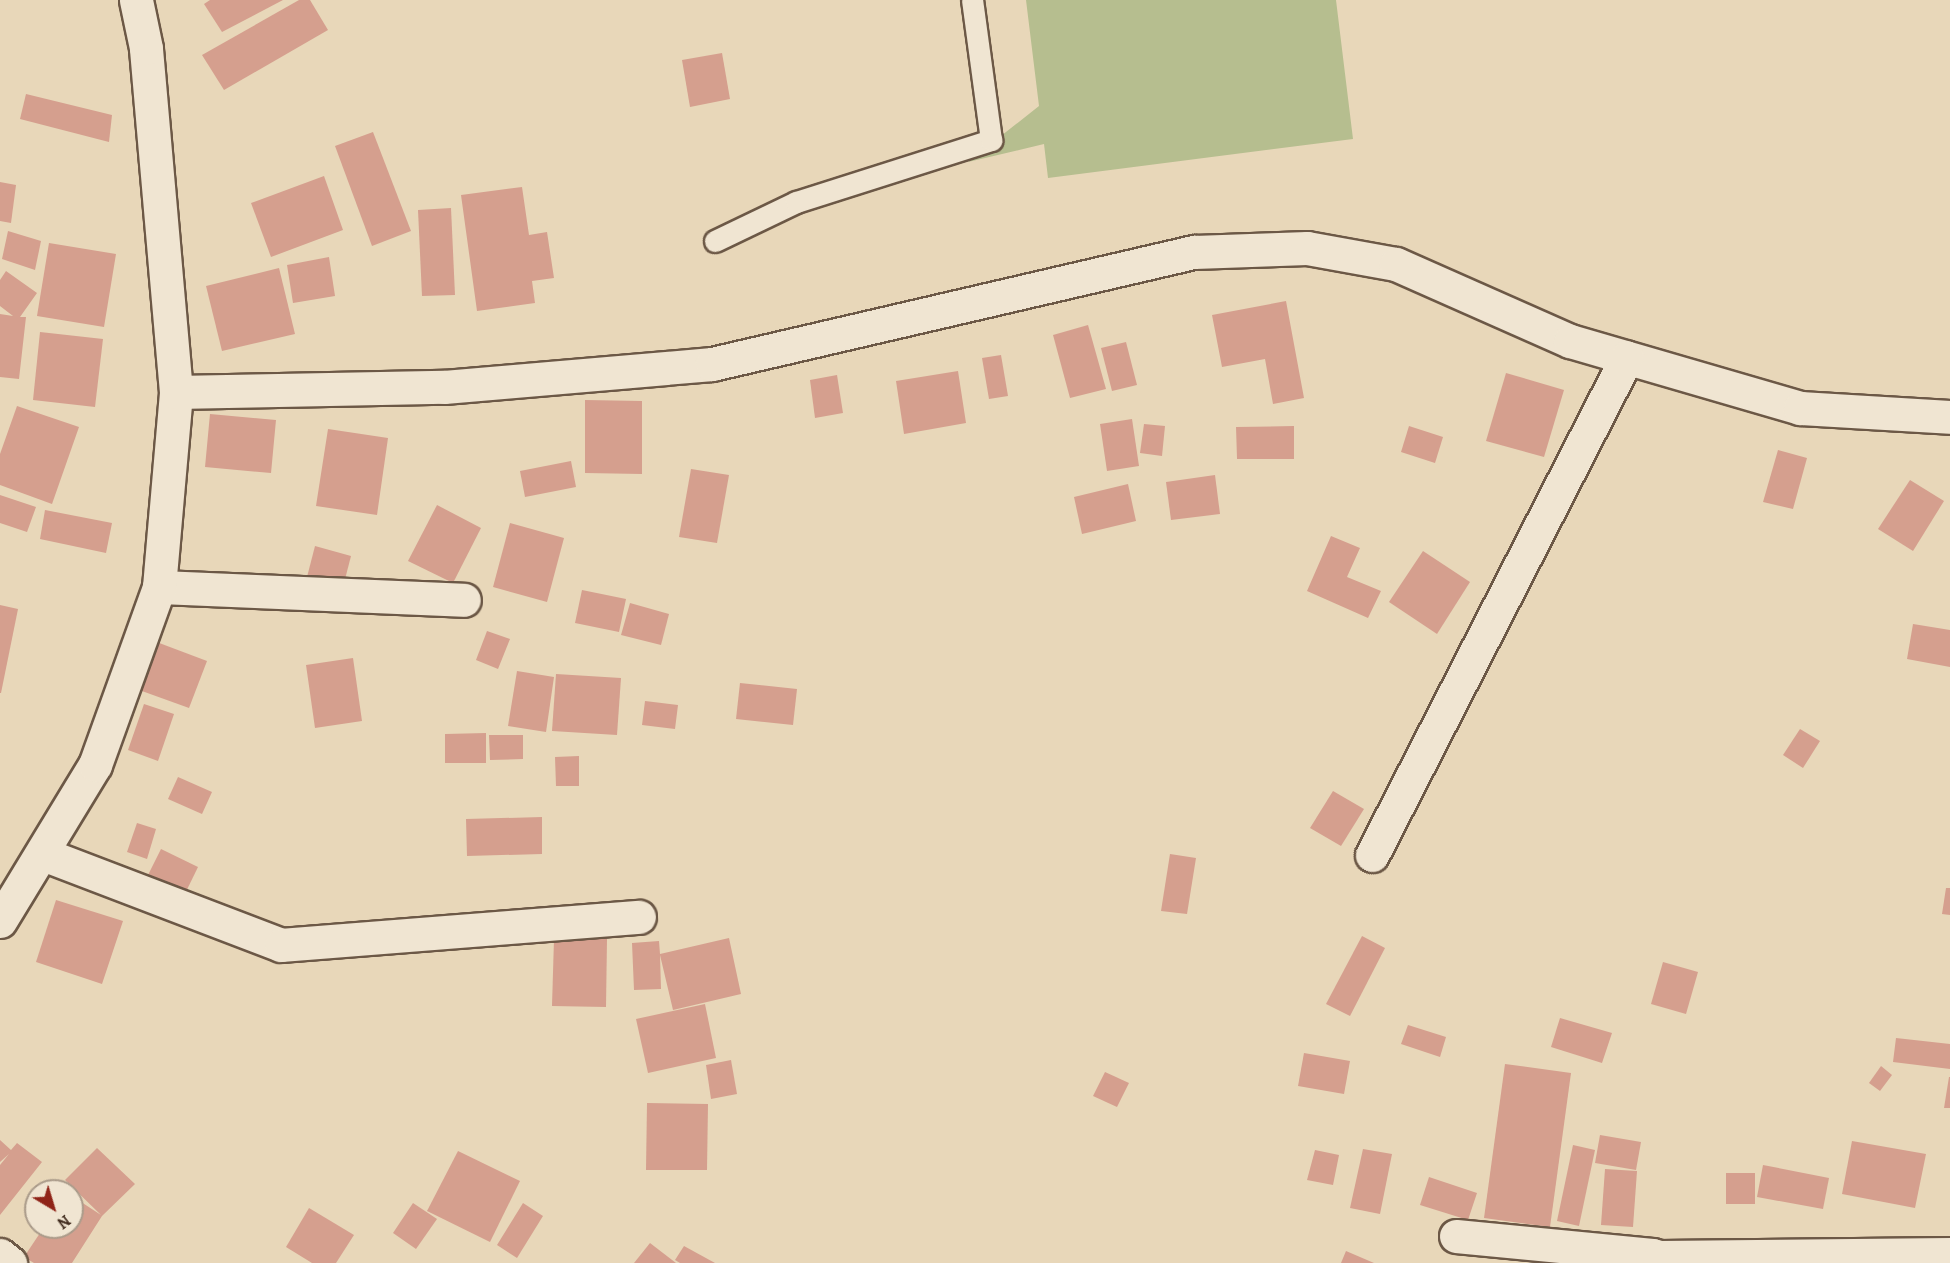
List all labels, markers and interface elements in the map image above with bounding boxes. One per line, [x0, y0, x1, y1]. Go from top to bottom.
north arrow [24, 1179, 84, 1239]
text: N [52, 1209, 75, 1234]

